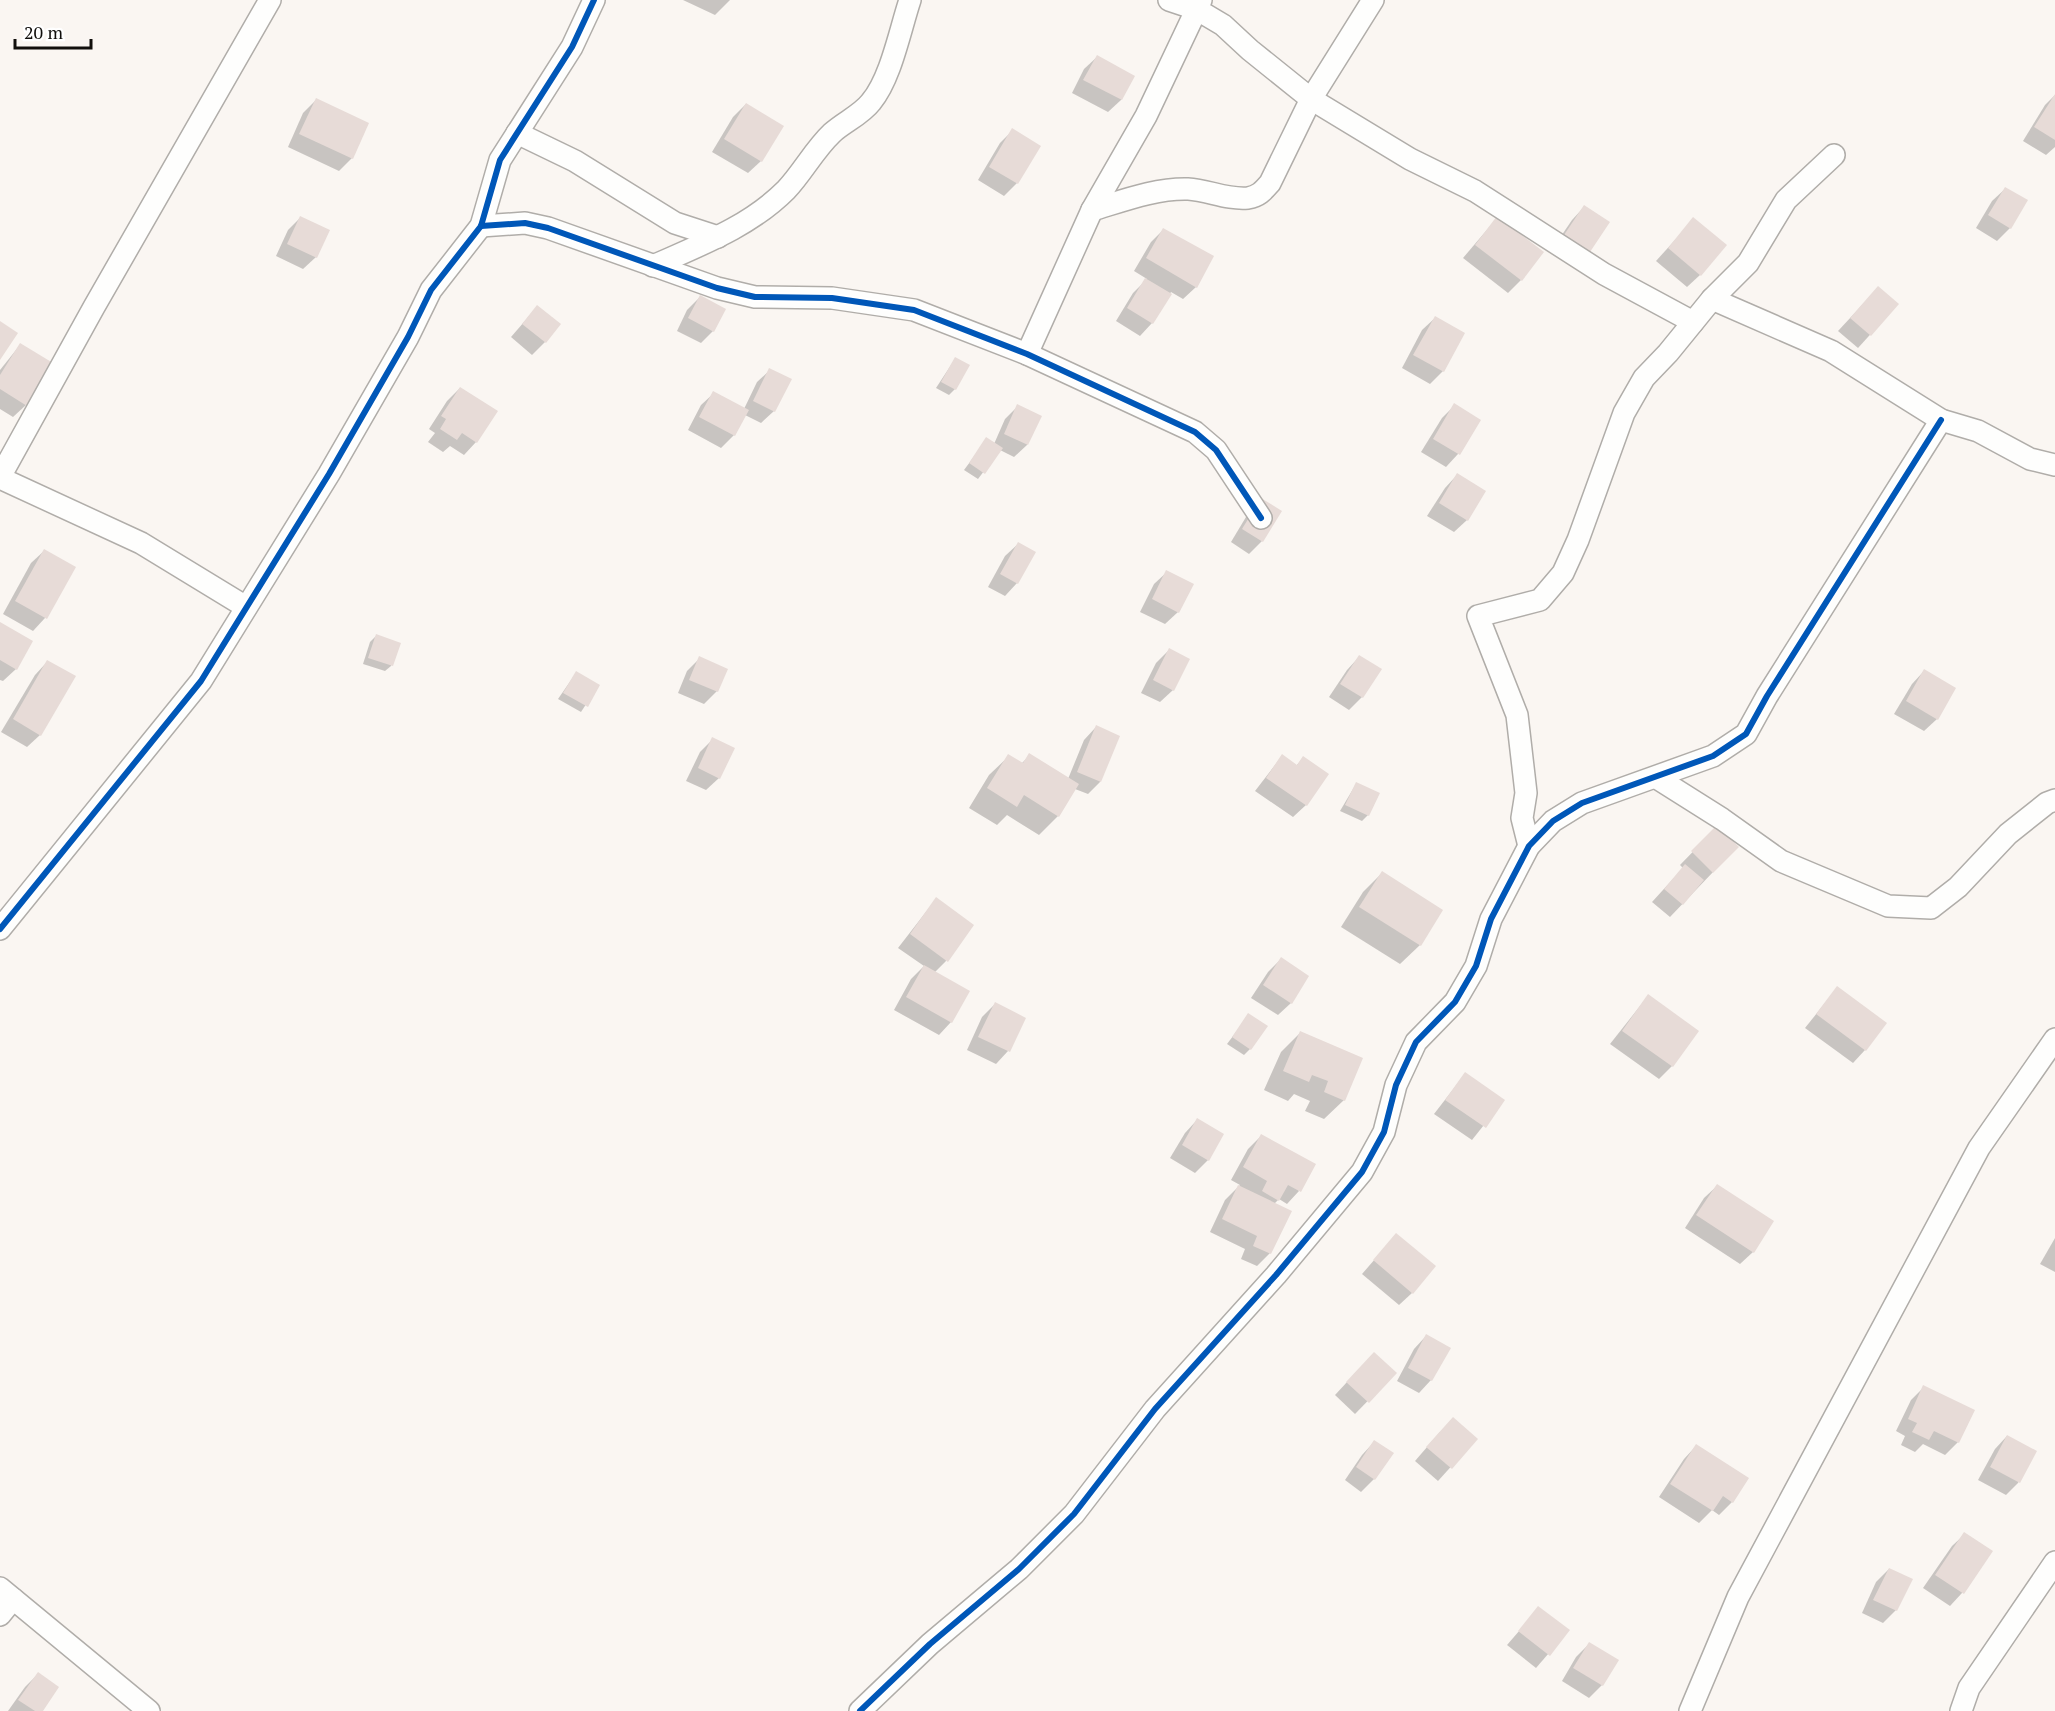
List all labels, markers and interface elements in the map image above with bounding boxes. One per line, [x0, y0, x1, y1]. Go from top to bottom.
scale bar [15, 12, 92, 50]
text: 20 m [24, 20, 64, 44]

